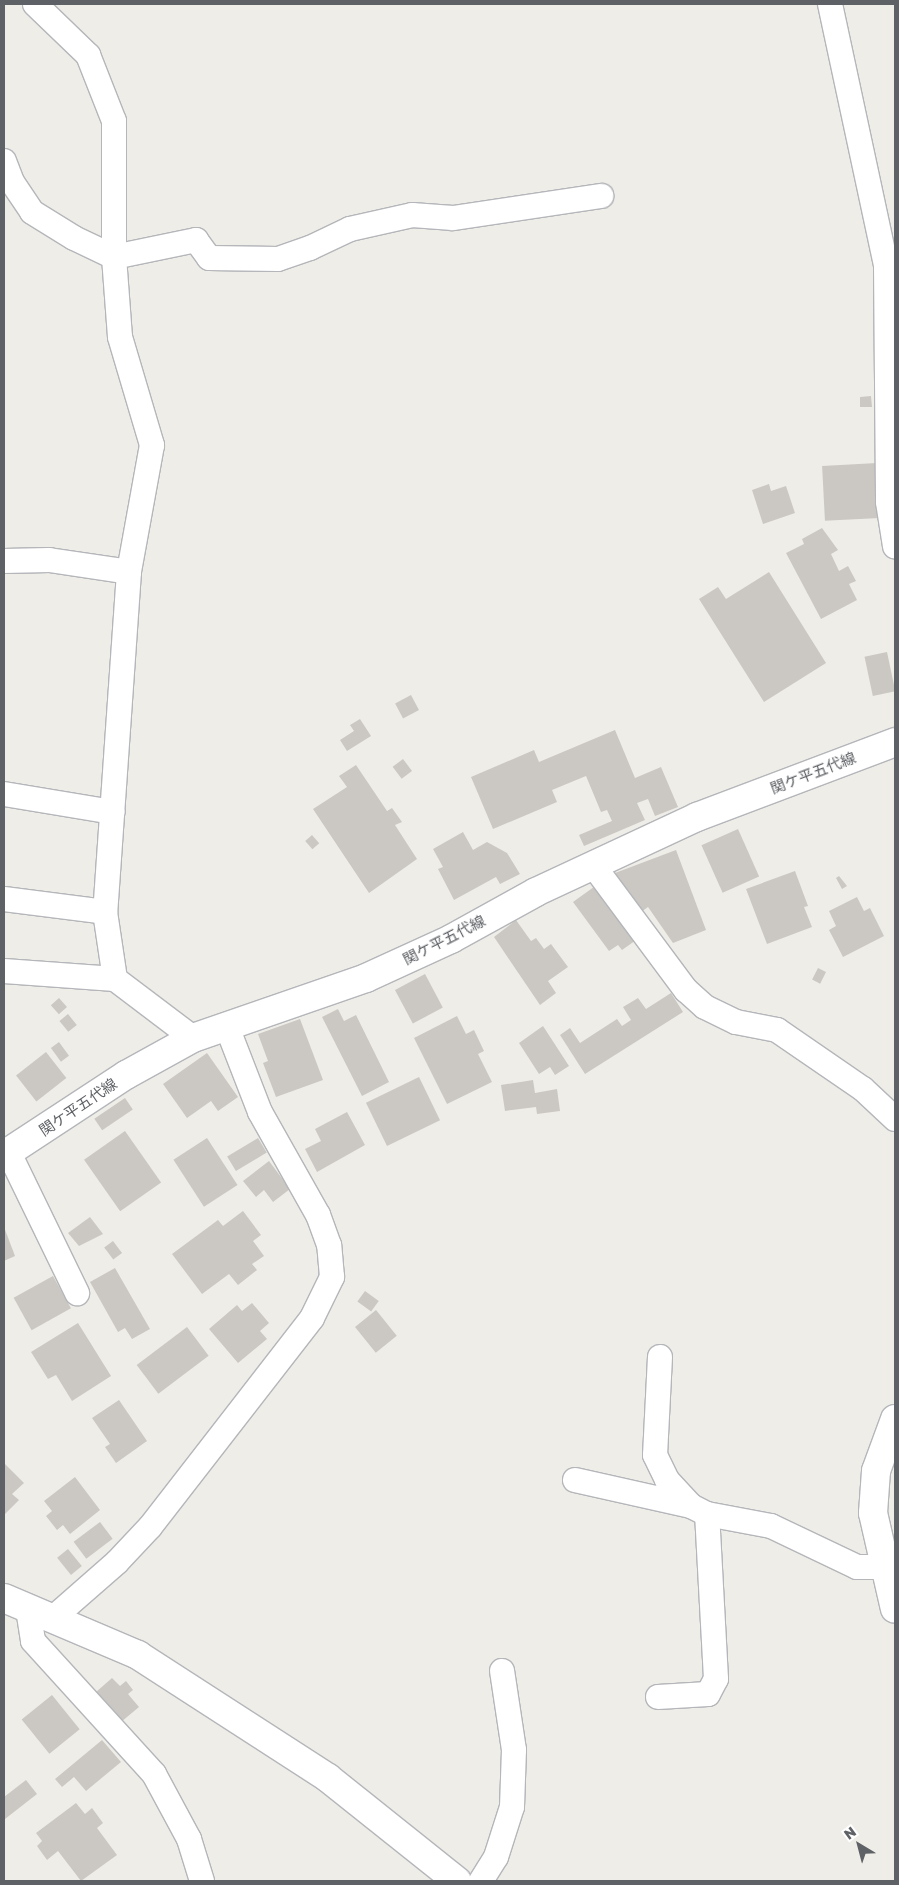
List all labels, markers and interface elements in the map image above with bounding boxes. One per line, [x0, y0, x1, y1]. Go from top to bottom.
street label: 関ケ平五代線 [768, 748, 858, 798]
street label: 関ケ平五代線 [400, 912, 488, 968]
street label: 関ケ平五代線 [36, 1074, 120, 1140]
north arrow [834, 1820, 884, 1870]
text: N [840, 1823, 859, 1843]

